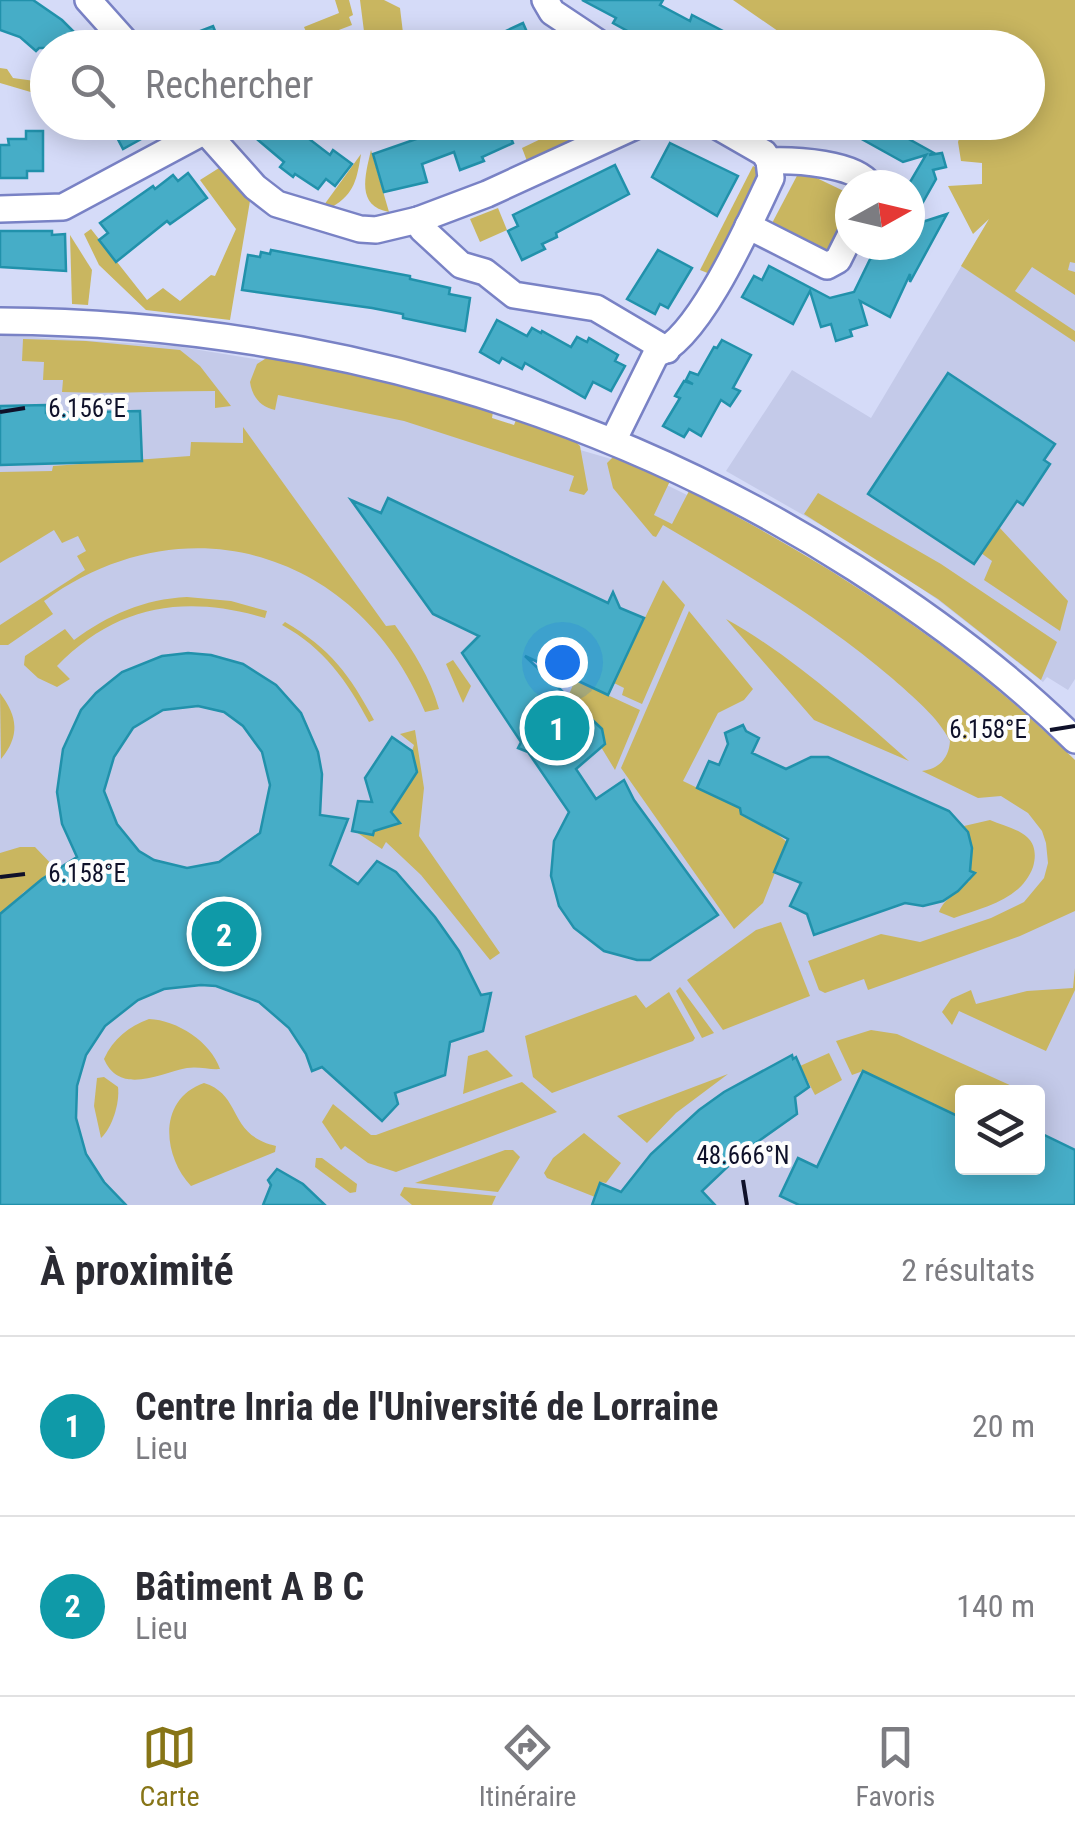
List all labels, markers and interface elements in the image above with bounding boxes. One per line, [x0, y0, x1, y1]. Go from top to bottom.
search box [30, 30, 1045, 140]
icon: search [65, 58, 120, 113]
text: Rechercher [145, 63, 313, 107]
north arrow [835, 170, 925, 260]
text: 6.156°E [48, 394, 126, 423]
your location [537, 637, 588, 688]
pin: 1 [524, 690, 590, 766]
text: 6.158°E [949, 715, 1027, 744]
text: 6.158°E [48, 859, 126, 888]
pin: 2 [192, 896, 256, 972]
map controls [955, 1085, 1045, 1175]
button: layers [955, 1085, 1045, 1175]
text: 48.666°N [696, 1141, 790, 1170]
text: À proximité [40, 1246, 233, 1295]
text: 2 résultats [901, 1251, 1035, 1289]
text: Centre Inria de l'Université de Lorraine [135, 1385, 718, 1429]
text: 1 [64, 1407, 81, 1445]
text: 20 m [972, 1407, 1035, 1445]
text: Lieu [135, 1429, 188, 1467]
text: Bâtiment A B C [135, 1565, 364, 1609]
text: 2 [64, 1587, 81, 1625]
text: 140 m [956, 1587, 1035, 1625]
text: Lieu [135, 1609, 188, 1647]
tab: Carte [140, 1720, 200, 1813]
tab: Itinéraire [479, 1720, 576, 1813]
tab: Favoris [856, 1720, 935, 1813]

